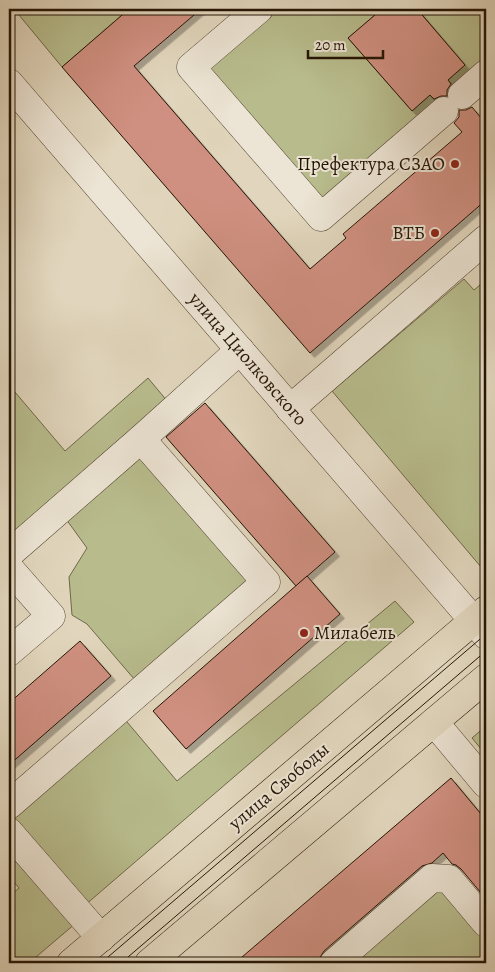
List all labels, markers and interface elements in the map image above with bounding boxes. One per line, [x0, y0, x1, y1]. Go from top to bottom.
scale bar [308, 28, 382, 60]
text: 20 m [315, 35, 346, 55]
place label: Префектура СЗАО [297, 151, 445, 177]
marker: Префектура СЗАО [449, 158, 461, 170]
place label: ВТБ [392, 220, 425, 246]
marker: ВТБ [429, 227, 441, 239]
street label: улица Циолковского [182, 286, 313, 431]
place label: Милабель [314, 620, 396, 646]
marker: Милабель [298, 627, 310, 639]
street label: улица Свободы [222, 736, 335, 836]

